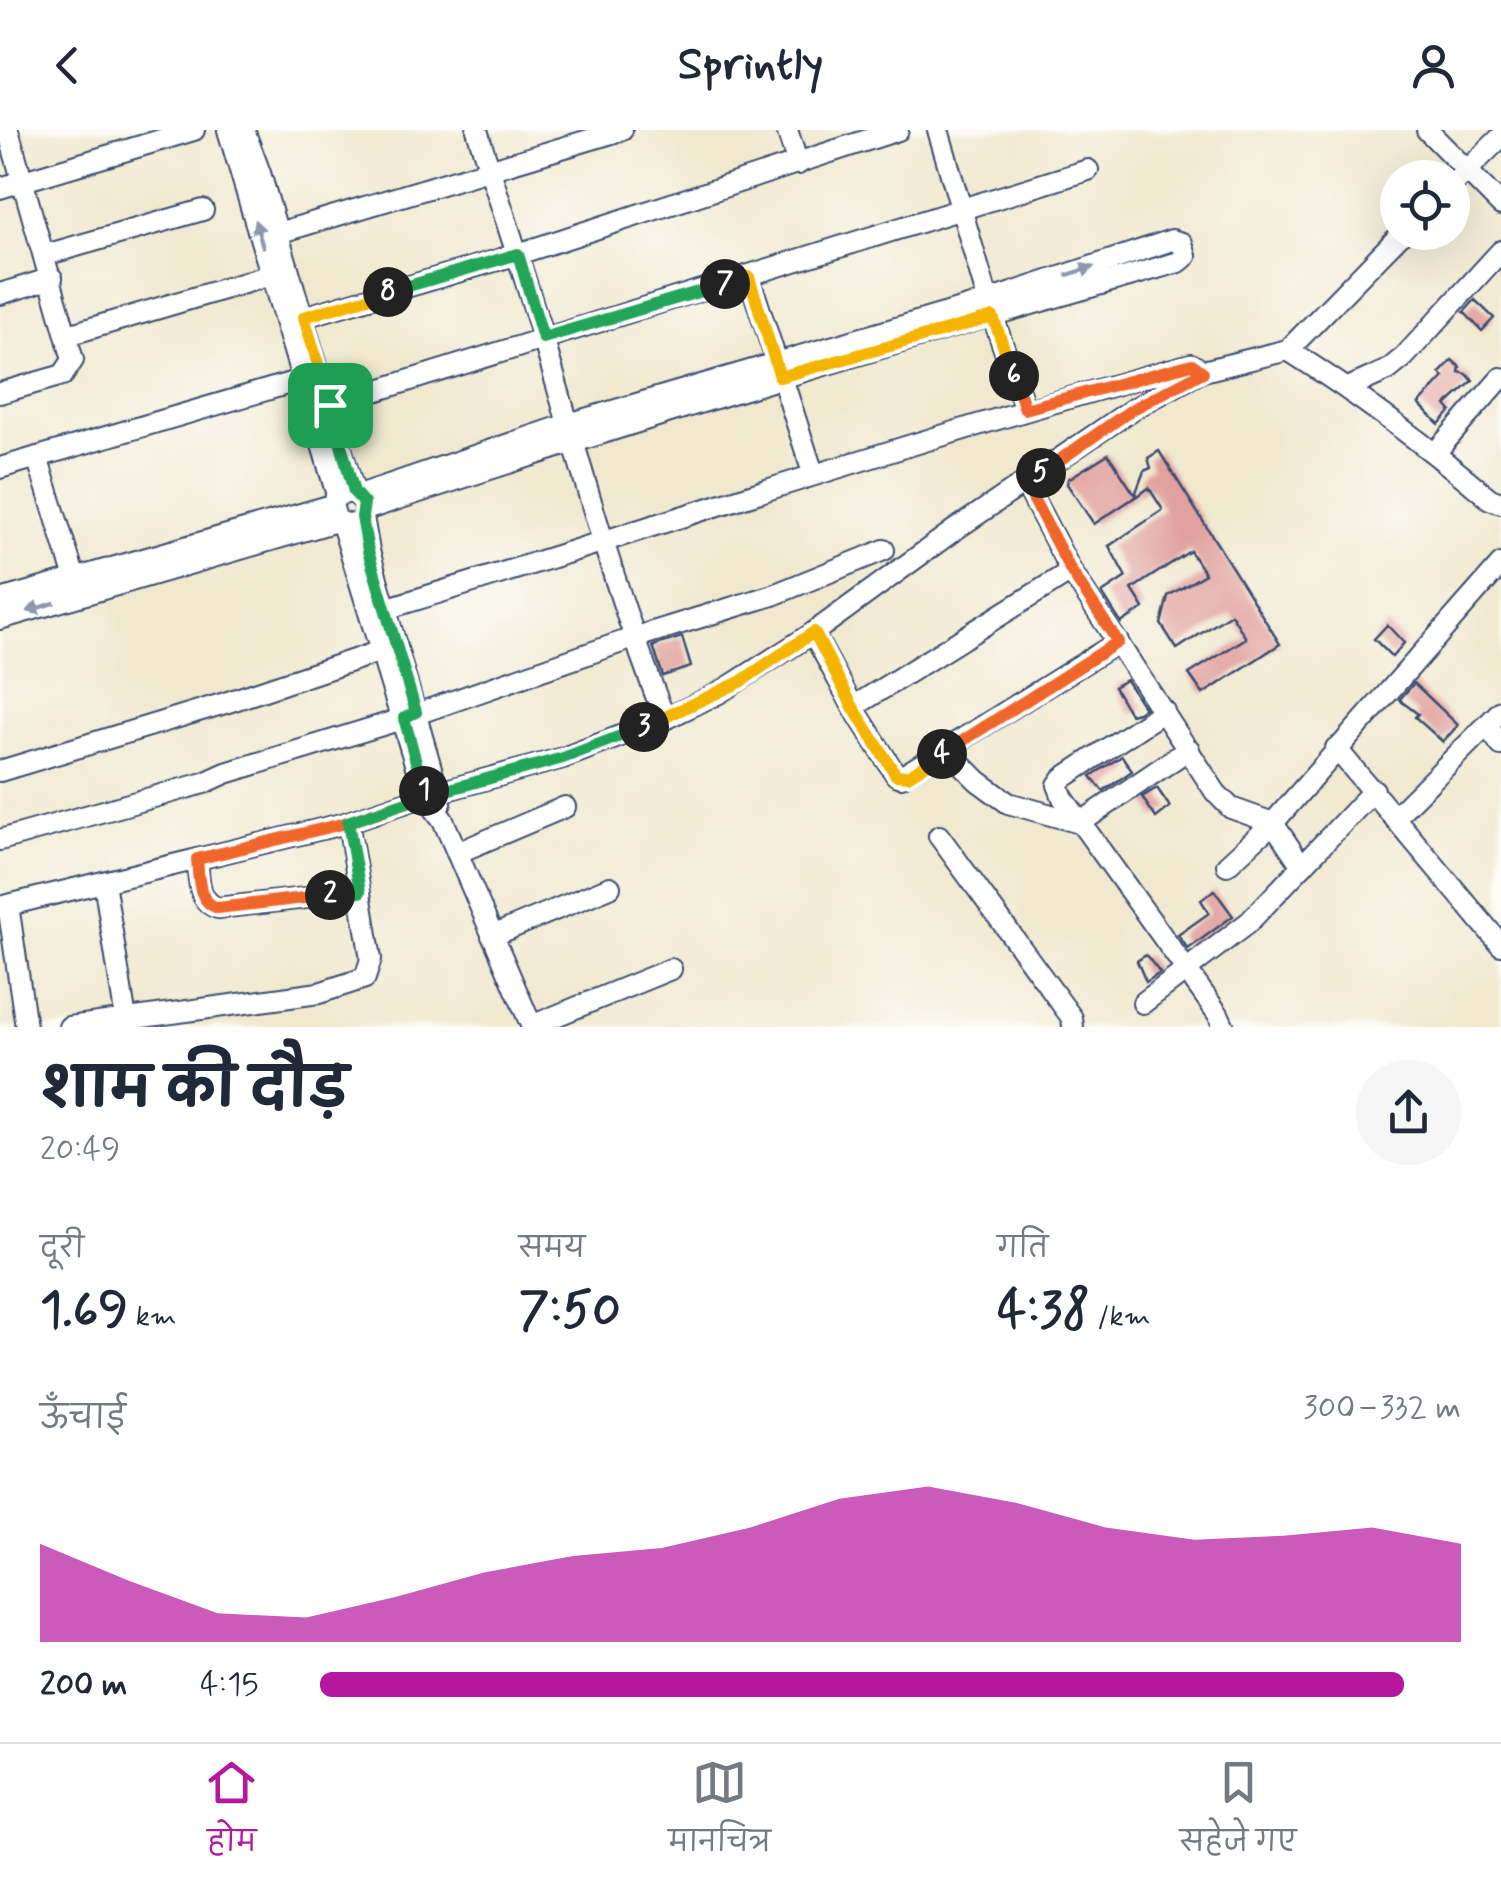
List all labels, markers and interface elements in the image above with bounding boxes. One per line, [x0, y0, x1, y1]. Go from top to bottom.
text: Sprintly [678, 36, 823, 95]
icon: back [40, 38, 95, 93]
icon: person [1406, 38, 1461, 93]
map controls [1380, 160, 1470, 250]
button: locate [1380, 160, 1470, 250]
one-way arrow [251, 218, 266, 249]
pin: 7 [700, 259, 750, 309]
one-way arrow [1066, 262, 1096, 277]
text: 7 [717, 265, 734, 302]
pin: 8 [363, 267, 413, 317]
text: 8 [380, 273, 396, 310]
pin: 6 [989, 351, 1039, 401]
text: 6 [1007, 357, 1021, 394]
pin [288, 363, 373, 448]
icon: arrive [303, 378, 358, 433]
pin: 5 [1016, 448, 1066, 498]
text: 5 [1033, 454, 1049, 491]
one-way arrow [26, 600, 56, 615]
pin: 3 [619, 702, 669, 752]
text: 3 [638, 708, 650, 745]
pin: 4 [917, 729, 967, 779]
text: 4 [934, 735, 950, 772]
pin: 1 [399, 766, 449, 816]
text: 1 [418, 772, 430, 809]
pin: 2 [305, 870, 355, 920]
text: 2 [323, 876, 337, 913]
text: शाम की दौड़ [40, 1055, 348, 1127]
button: share [1356, 1060, 1461, 1165]
text: 20:49 [40, 1129, 120, 1171]
text: दूरी [40, 1231, 84, 1268]
text: समय [519, 1231, 585, 1268]
text: गति [997, 1231, 1048, 1268]
text: 1.69 [40, 1278, 128, 1344]
text: 7:50 [519, 1278, 621, 1344]
text: 4:38 [997, 1278, 1090, 1344]
text: km [128, 1299, 177, 1336]
text: /km [1090, 1299, 1150, 1336]
text: 300–332 m [1303, 1387, 1461, 1429]
text: ऊँचाई [40, 1398, 126, 1440]
text: 200 m [40, 1664, 127, 1706]
text: 4:15 [200, 1664, 259, 1706]
tab: होम [204, 1755, 259, 1872]
tab: मानचित्र [668, 1755, 771, 1872]
tab: सहेजे गए [1180, 1755, 1297, 1872]

